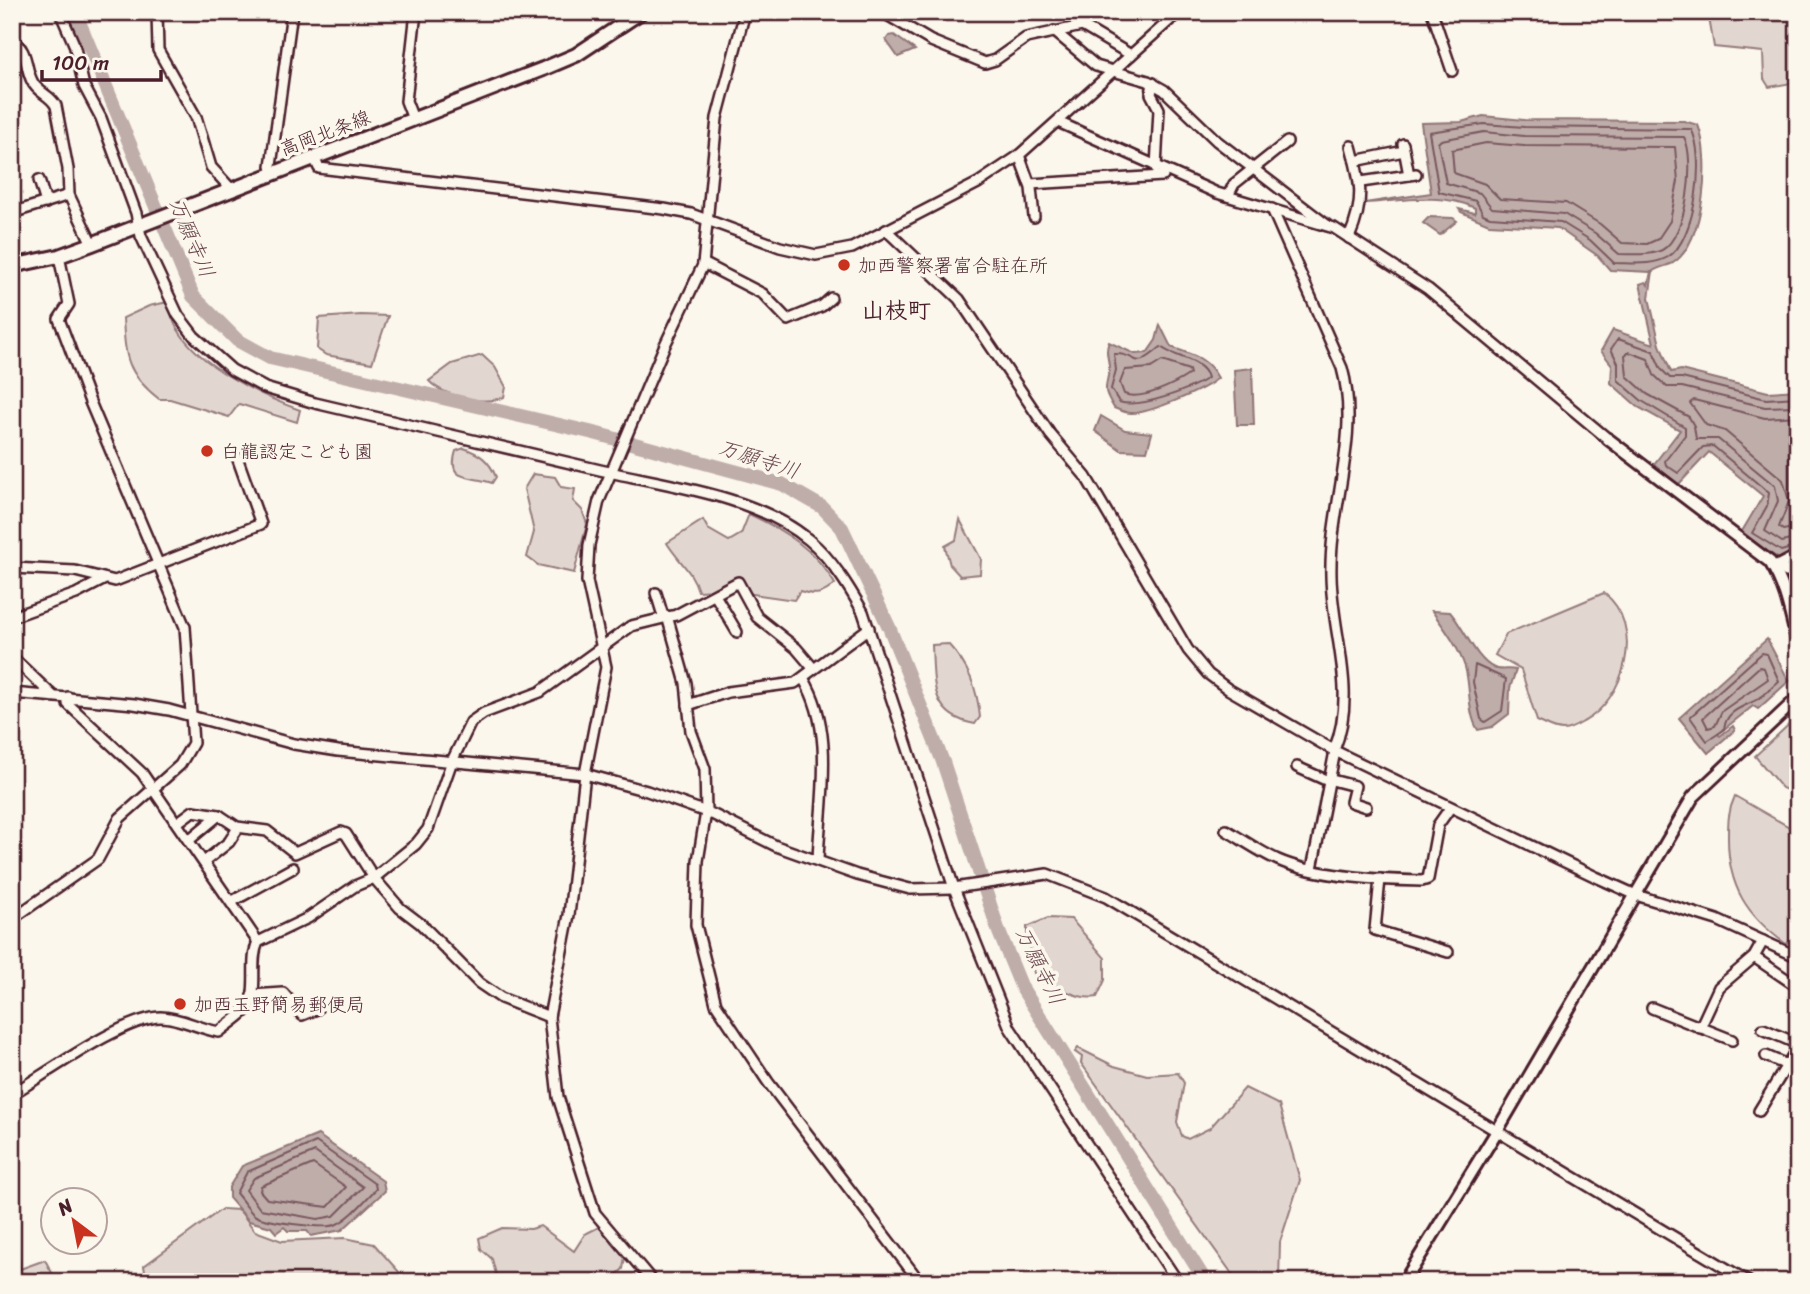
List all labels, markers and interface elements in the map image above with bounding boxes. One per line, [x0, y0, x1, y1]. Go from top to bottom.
scale bar [42, 38, 161, 82]
text: 100 m [52, 44, 109, 82]
street label: 高岡北条線 [275, 101, 375, 165]
water label: 万願寺川 [158, 192, 226, 284]
place label: 加西警察署富合駐在所 [858, 249, 1048, 282]
marker: 加西警察署富合駐在所 [836, 257, 852, 273]
district label: 山枝町 [862, 290, 931, 331]
water label: 万願寺川 [713, 428, 805, 490]
place label: 白龍認定こども園 [221, 435, 373, 468]
marker: 白龍認定こども園 [199, 443, 215, 459]
water label: 万願寺川 [1005, 920, 1075, 1012]
place label: 加西玉野簡易郵便局 [194, 988, 365, 1021]
marker: 加西玉野簡易郵便局 [172, 996, 188, 1012]
north arrow [38, 1186, 108, 1256]
text: N [50, 1189, 80, 1225]

